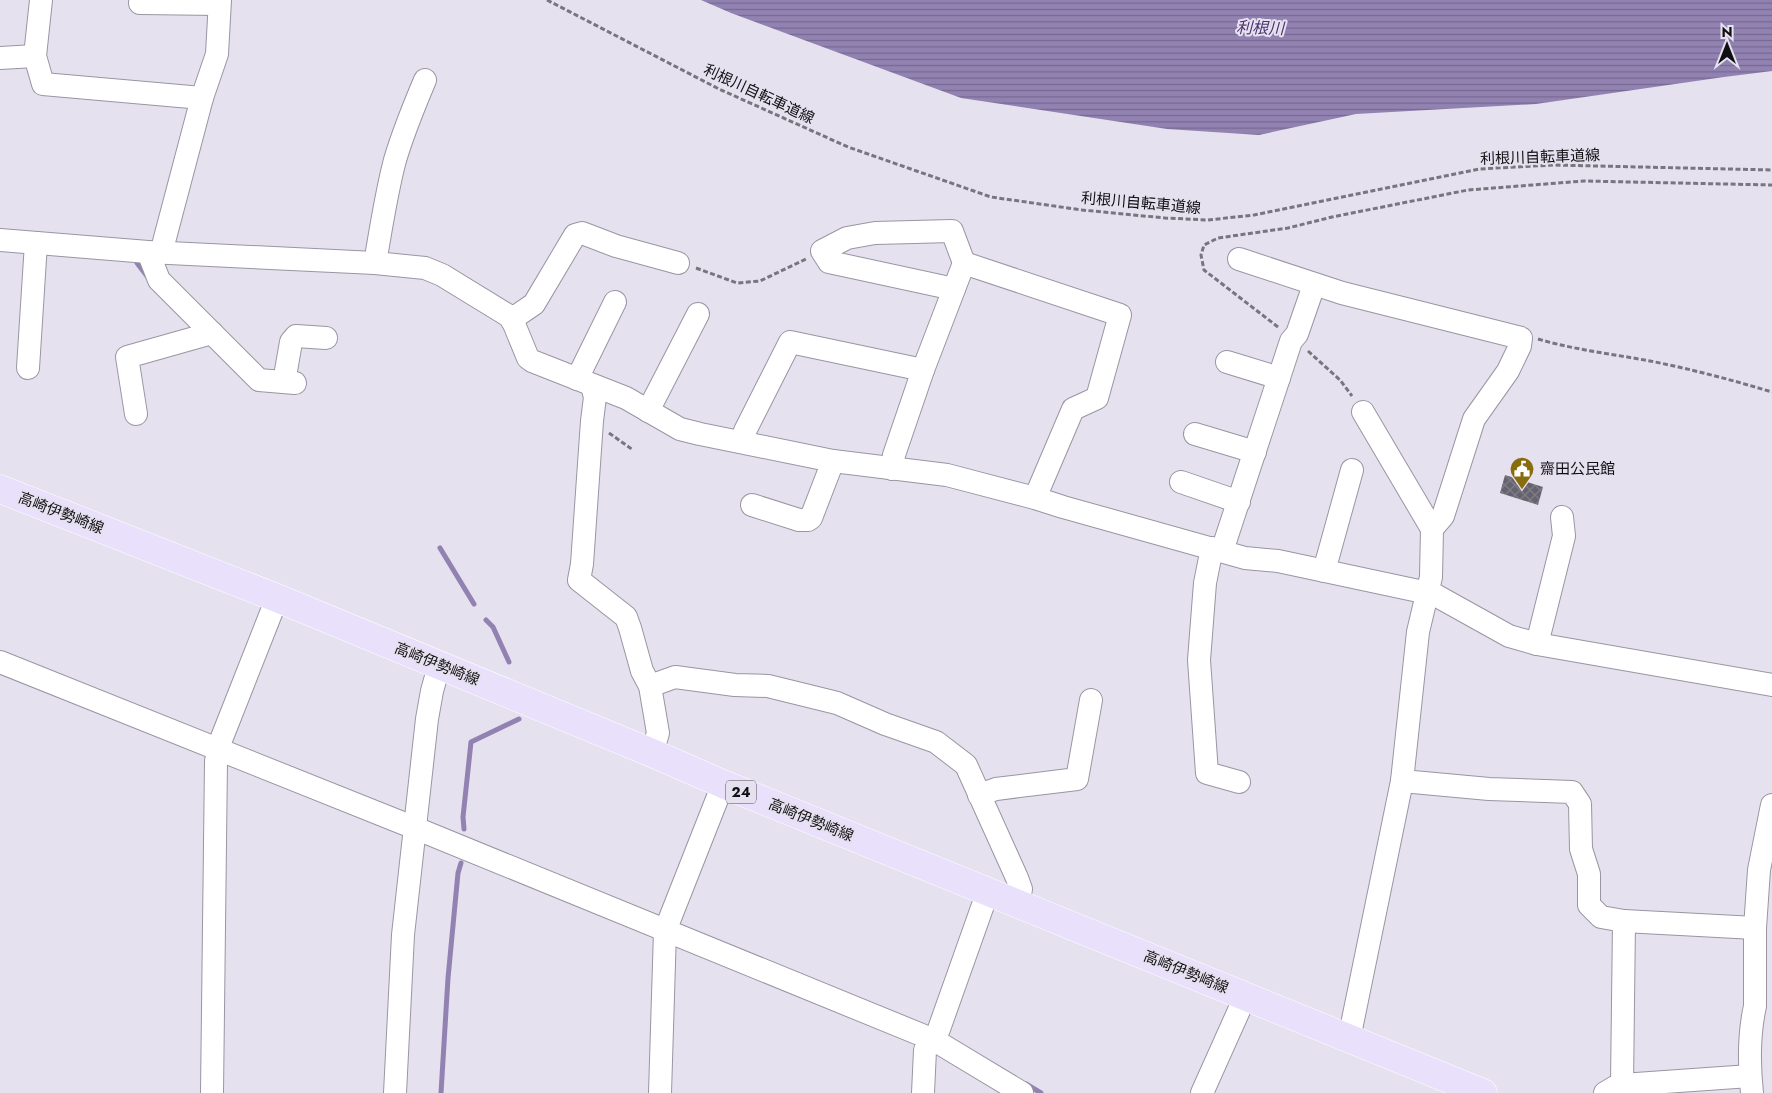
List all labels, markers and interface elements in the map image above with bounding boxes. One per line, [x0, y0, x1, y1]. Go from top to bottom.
water label: 利根川 [1236, 16, 1286, 40]
north arrow [1702, 20, 1752, 70]
text: N [1721, 22, 1733, 42]
street label: 利根川自転車道線 [700, 59, 818, 129]
street label: 利根川自転車道線 [1480, 144, 1600, 170]
street label: 利根川自転車道線 [1080, 187, 1202, 219]
public building icon: 齋田公民館 [1509, 456, 1535, 490]
place label: 齋田公民館 [1540, 458, 1615, 480]
street label: 高崎伊勢崎線 [15, 487, 107, 539]
street label: 高崎伊勢崎線 [391, 637, 483, 691]
road number: 24 [726, 780, 756, 804]
street label: 高崎伊勢崎線 [765, 793, 857, 847]
street label: 高崎伊勢崎線 [1140, 945, 1232, 999]

